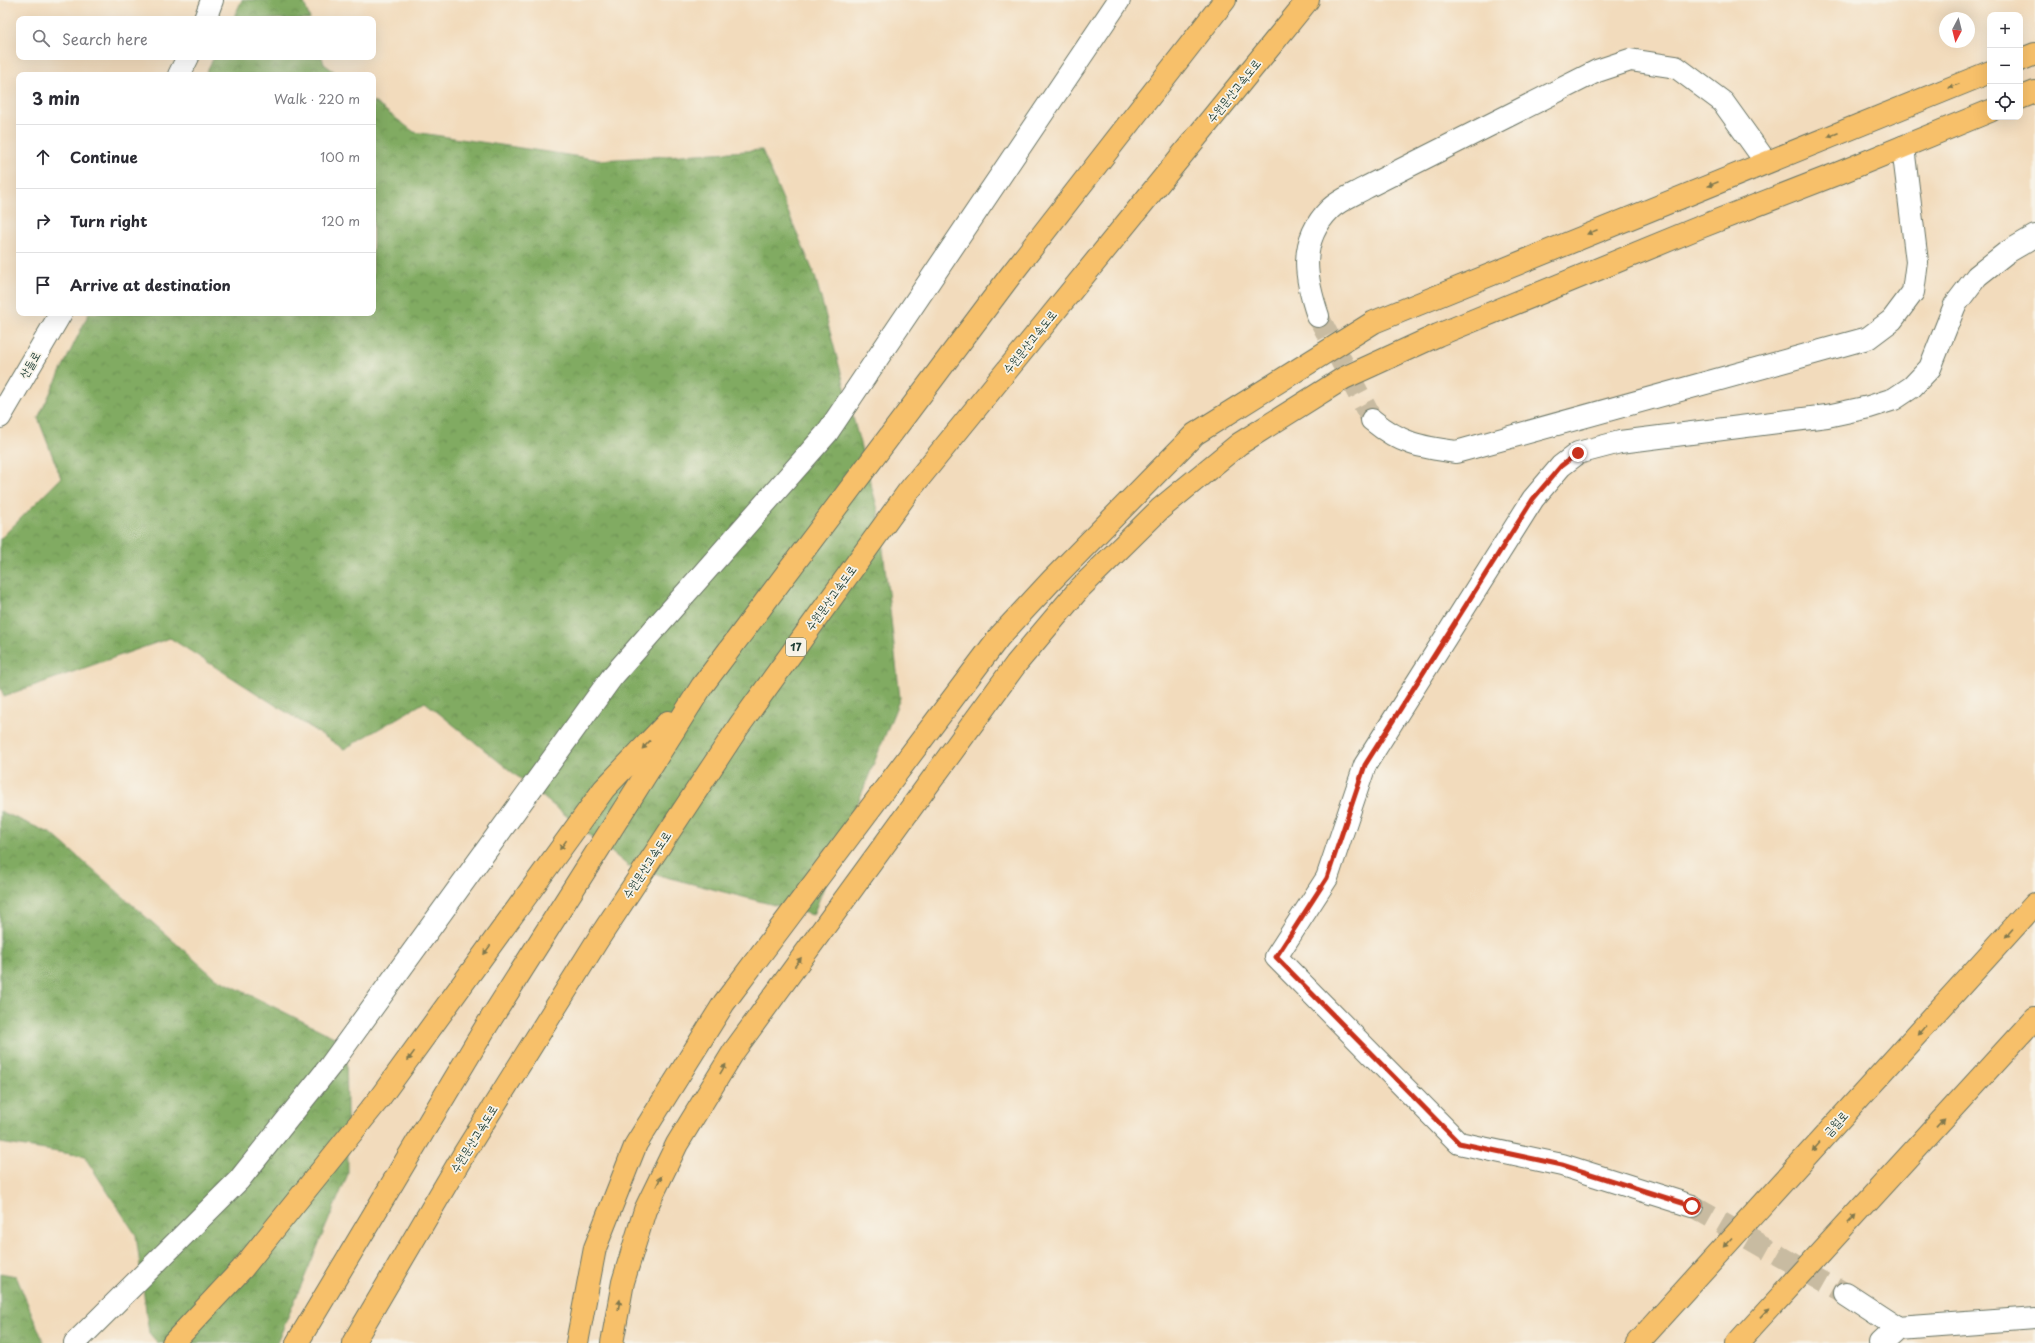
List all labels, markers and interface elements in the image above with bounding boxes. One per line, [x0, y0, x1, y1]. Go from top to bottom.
north arrow [1939, 12, 1975, 48]
map controls [1987, 12, 2023, 120]
button: + [1987, 12, 2023, 48]
search box [16, 16, 376, 60]
icon: search [30, 27, 52, 49]
text: Search here [62, 27, 148, 50]
button: − [1987, 48, 2023, 84]
street label: 수원문산고속도로 [1202, 55, 1265, 126]
one-way arrow [1947, 84, 1959, 90]
button: locate [1987, 84, 2023, 120]
text: 3 min [32, 85, 80, 111]
text: Walk · 220 m [274, 89, 360, 108]
one-way arrow [1828, 132, 1839, 138]
text: Continue [70, 145, 138, 168]
icon: ahead [32, 146, 54, 168]
text: 100 m [320, 147, 360, 166]
one-way arrow [1706, 181, 1718, 187]
text: Turn right [70, 209, 147, 232]
icon: right [32, 210, 54, 232]
text: 120 m [321, 211, 360, 230]
one-way arrow [1586, 230, 1598, 236]
text: Arrive at destination [70, 273, 231, 296]
icon: arrive [32, 274, 54, 296]
street label: 수원문산고속도로 [998, 306, 1061, 377]
street label: 산들로 [14, 347, 44, 382]
route end [1569, 444, 1587, 462]
street label: 수원문산고속도로 [800, 561, 860, 634]
road number: 17 [786, 638, 806, 656]
one-way arrow [641, 740, 651, 750]
street label: 수원문산고속도로 [618, 827, 675, 902]
one-way arrow [559, 840, 567, 850]
one-way arrow [2004, 928, 2014, 938]
one-way arrow [483, 945, 491, 956]
one-way arrow [794, 957, 802, 967]
one-way arrow [1917, 1024, 1926, 1035]
one-way arrow [407, 1050, 415, 1061]
one-way arrow [719, 1064, 727, 1074]
street label: 수원문산고속도로 [445, 1101, 501, 1176]
street label: 금월로 [1819, 1107, 1852, 1140]
one-way arrow [1935, 1118, 1945, 1128]
one-way arrow [1811, 1141, 1820, 1152]
one-way arrow [656, 1176, 662, 1187]
route start [1683, 1197, 1701, 1215]
one-way arrow [1847, 1214, 1857, 1224]
one-way arrow [1724, 1238, 1733, 1248]
one-way arrow [616, 1298, 622, 1311]
one-way arrow [1759, 1309, 1769, 1319]

